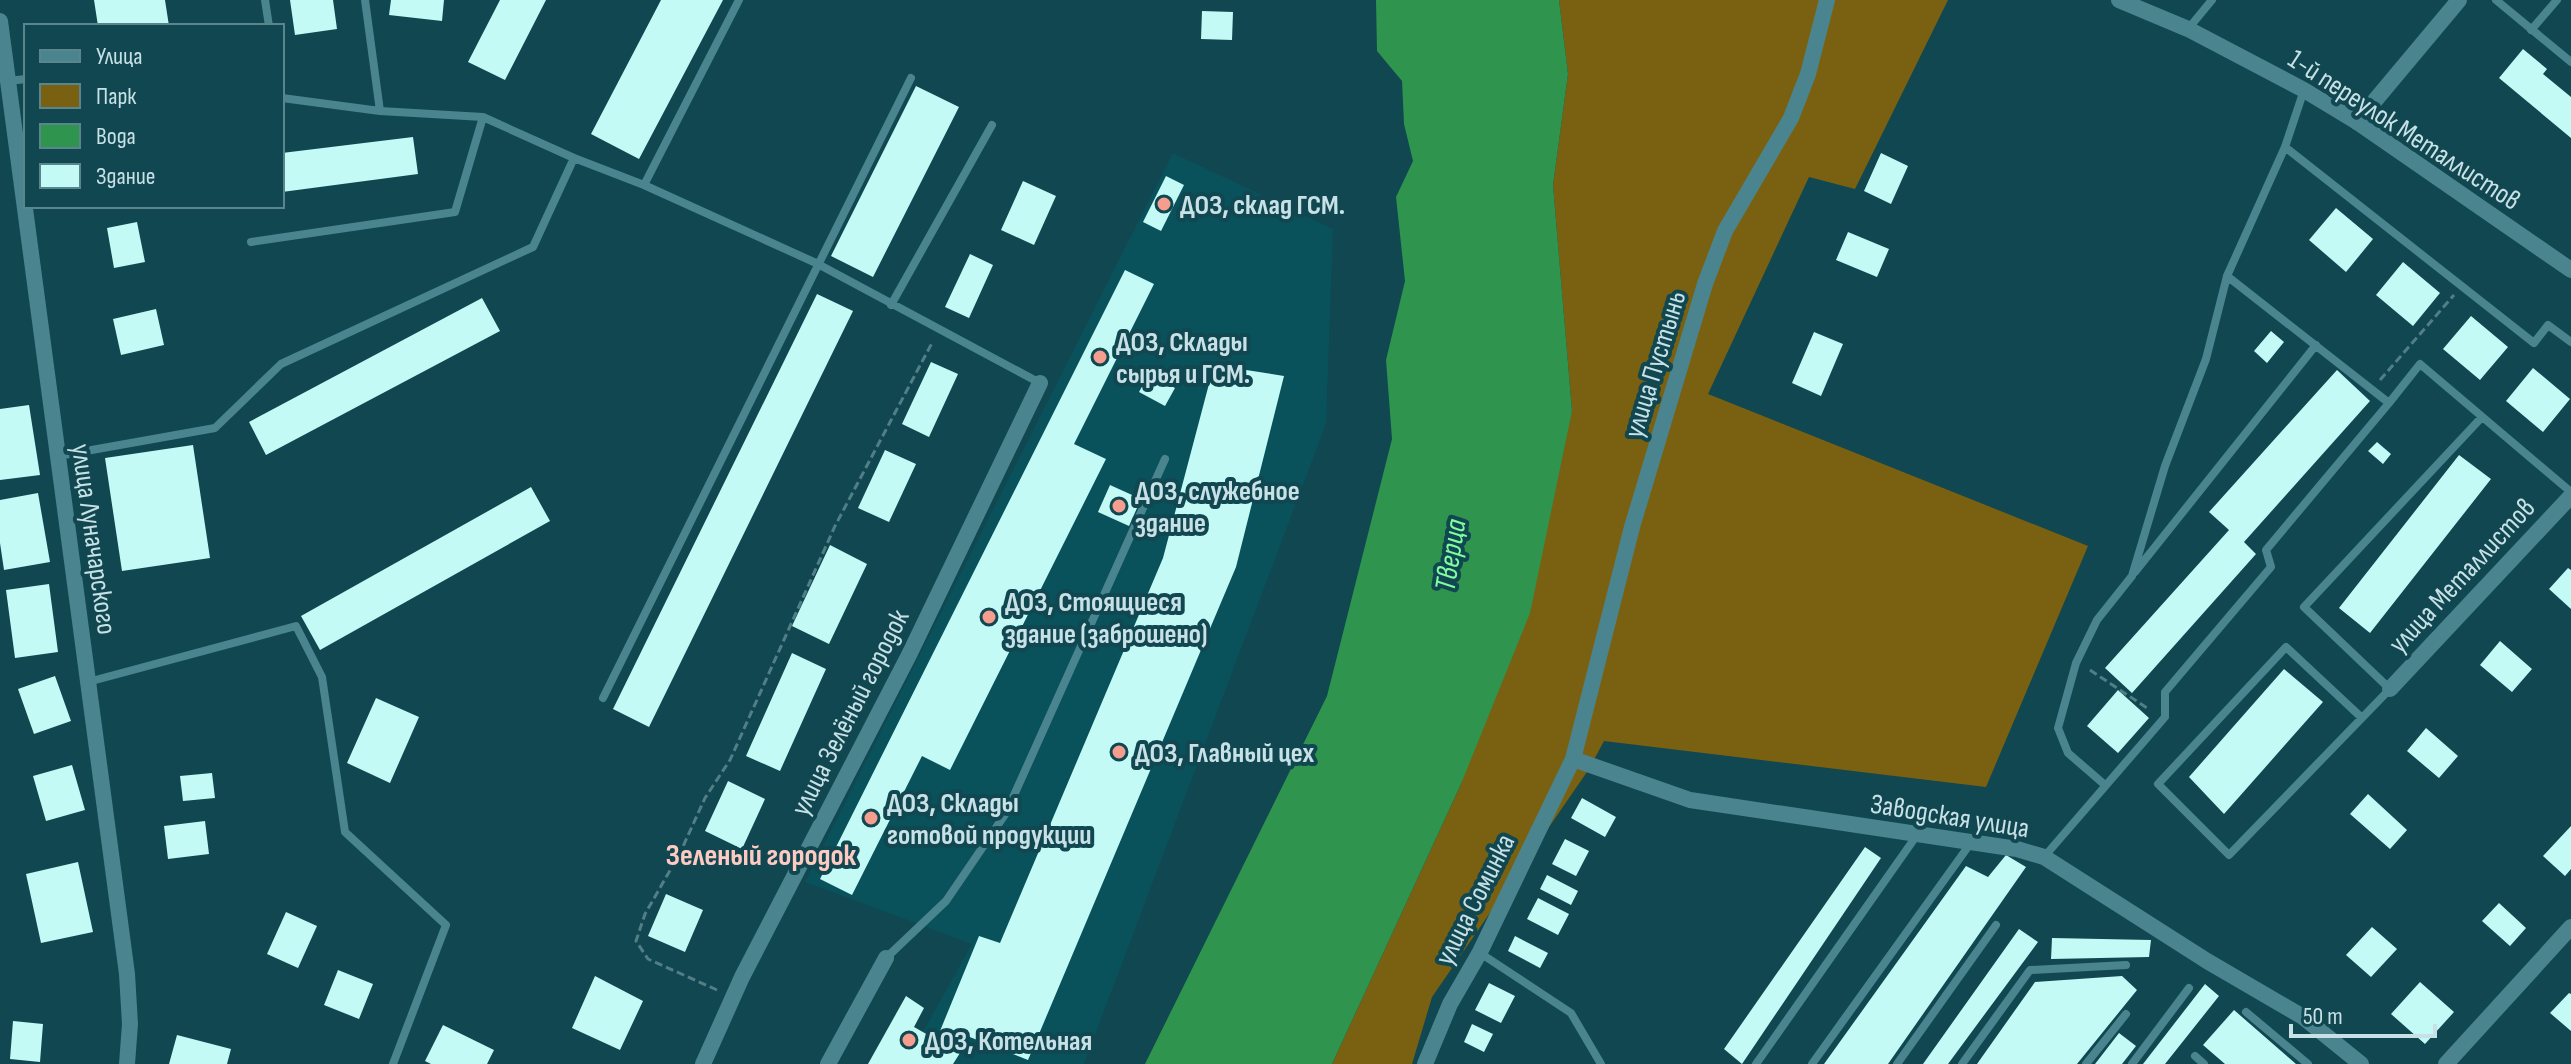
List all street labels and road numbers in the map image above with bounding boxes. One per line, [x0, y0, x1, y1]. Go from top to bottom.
street label: 1-й переулок Металлистов [2282, 43, 2526, 218]
street label: улица Пустынь [1617, 287, 1693, 442]
street label: улица Луначарского [64, 442, 123, 637]
street label: улица Металлистов [2382, 492, 2542, 660]
street label: улица Зелёный городок [784, 604, 917, 821]
street label: Заводская улица [1868, 788, 2032, 845]
street label: улица Соминка [1428, 829, 1522, 971]

